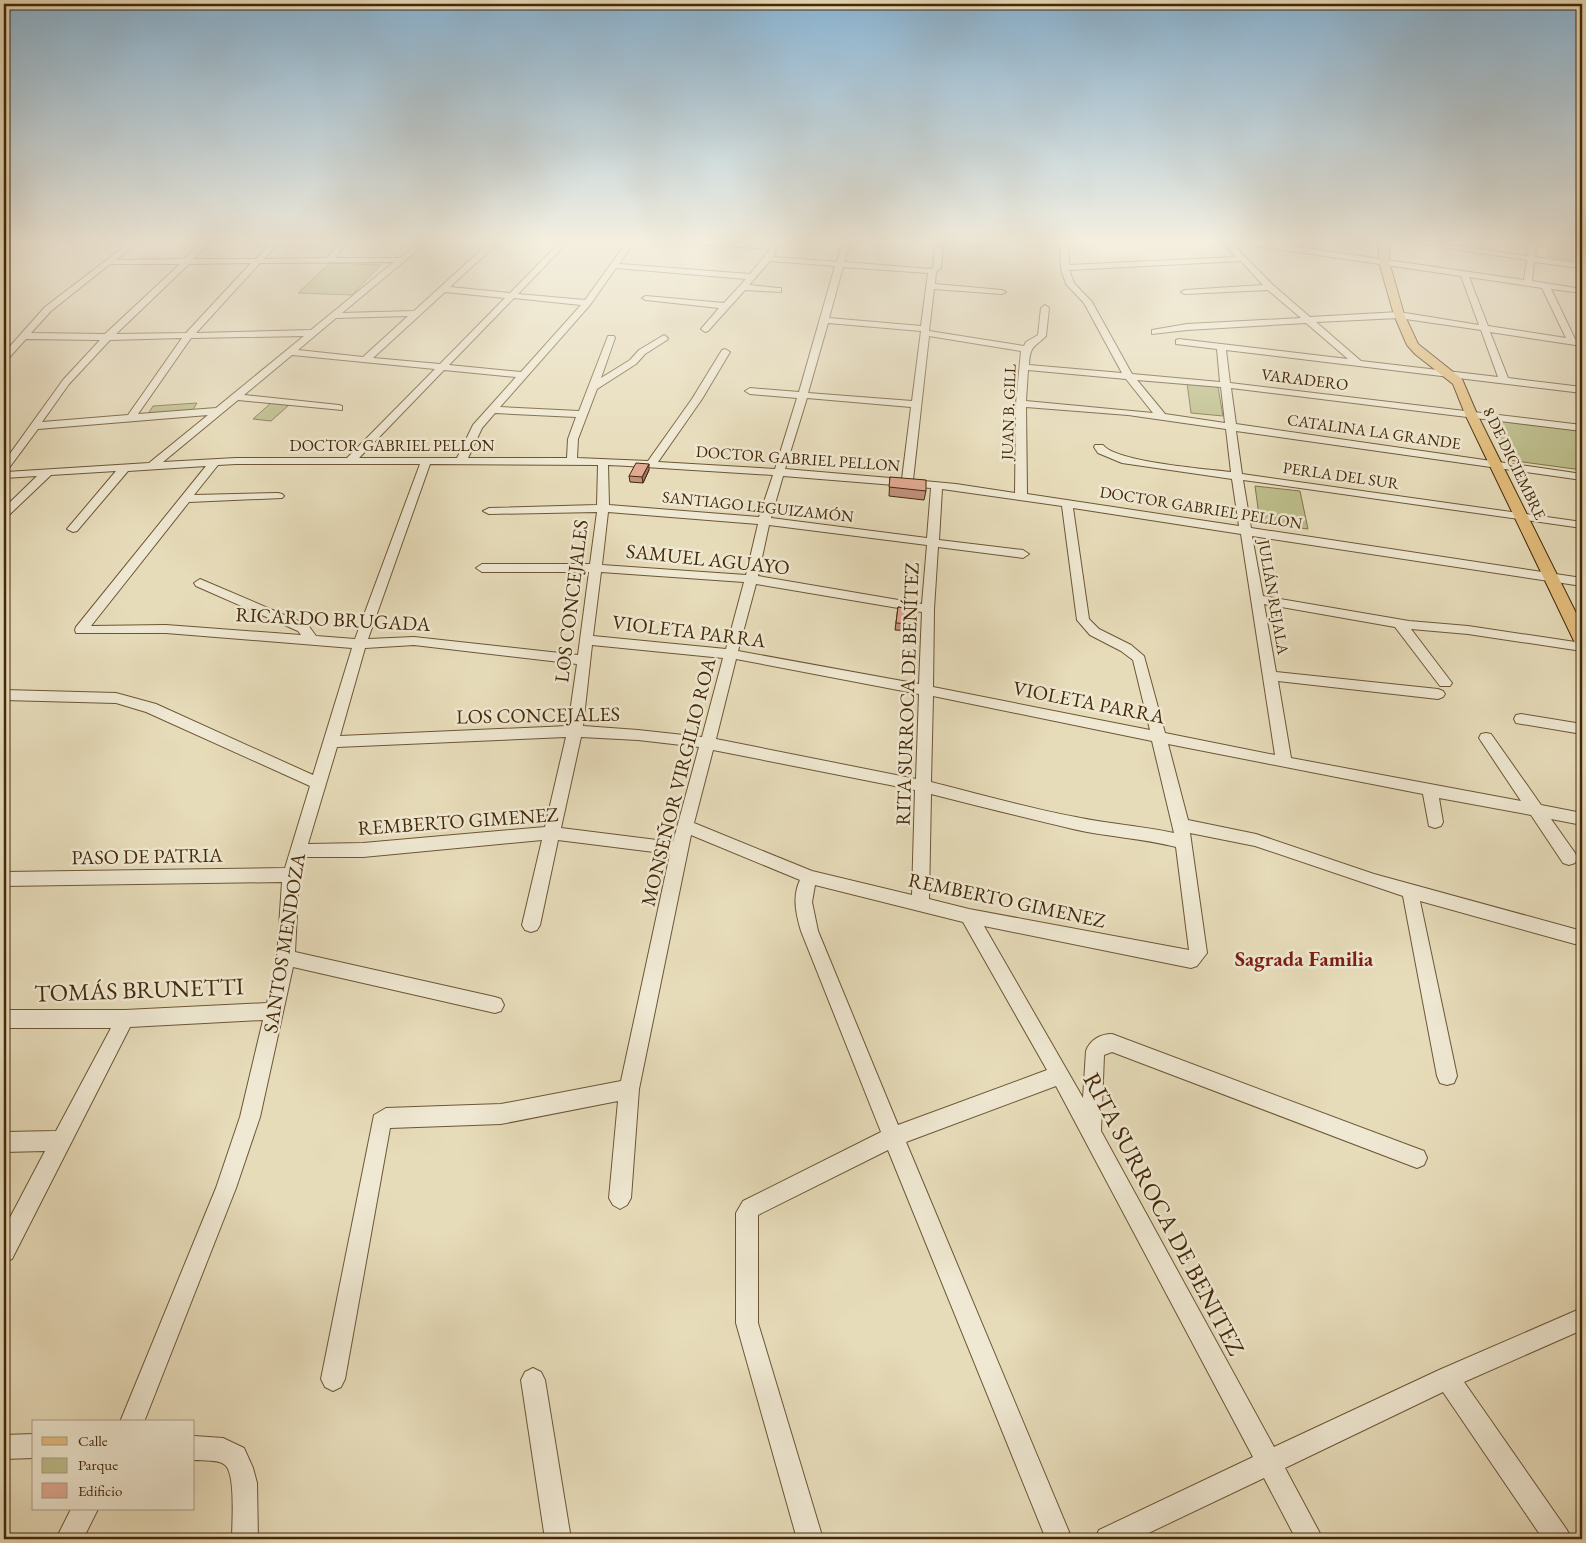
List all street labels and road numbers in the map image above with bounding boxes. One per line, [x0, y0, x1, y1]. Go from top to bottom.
street label: JUAN B. GILL [996, 363, 1021, 462]
street label: VARADERO [1260, 364, 1350, 395]
street label: 8 DE DICIEMBRE [1478, 403, 1551, 523]
street label: CATALINA LA GRANDE [1286, 409, 1462, 454]
street label: DOCTOR GABRIEL PELLON [290, 435, 495, 456]
street label: DOCTOR GABRIEL PELLON [695, 441, 901, 476]
street label: PERLA DEL SUR [1281, 457, 1401, 494]
street label: DOCTOR GABRIEL PELLON [1098, 481, 1304, 534]
street label: SANTIAGO LEGUIZAMÓN [661, 486, 855, 527]
street label: LOS CONCEJALES [548, 518, 594, 684]
street label: JULIÁN REJALA [1253, 536, 1294, 657]
street label: SAMUEL AGUAYO [625, 537, 791, 581]
street label: RITA SURROCA DE BENÍTEZ [889, 562, 925, 826]
street label: RICARDO BRUGADA [235, 601, 431, 637]
street label: VIOLETA PARRA [611, 609, 767, 653]
street label: MONSEÑOR VIRGILIO ROA [634, 655, 722, 909]
street label: VIOLETA PARRA [1011, 675, 1167, 730]
street label: LOS CONCEJALES [456, 701, 620, 729]
street label: REMBERTO GIMENEZ [357, 801, 559, 841]
street label: PASO DE PATRIA [71, 842, 223, 870]
street label: SANTOS MENDOZA [257, 851, 311, 1035]
street label: REMBERTO GIMENEZ [906, 866, 1108, 934]
street label: TOMÁS BRUNETTI [34, 970, 244, 1009]
street label: RITA SURROCA DE BENITEZ [1077, 1067, 1253, 1361]

